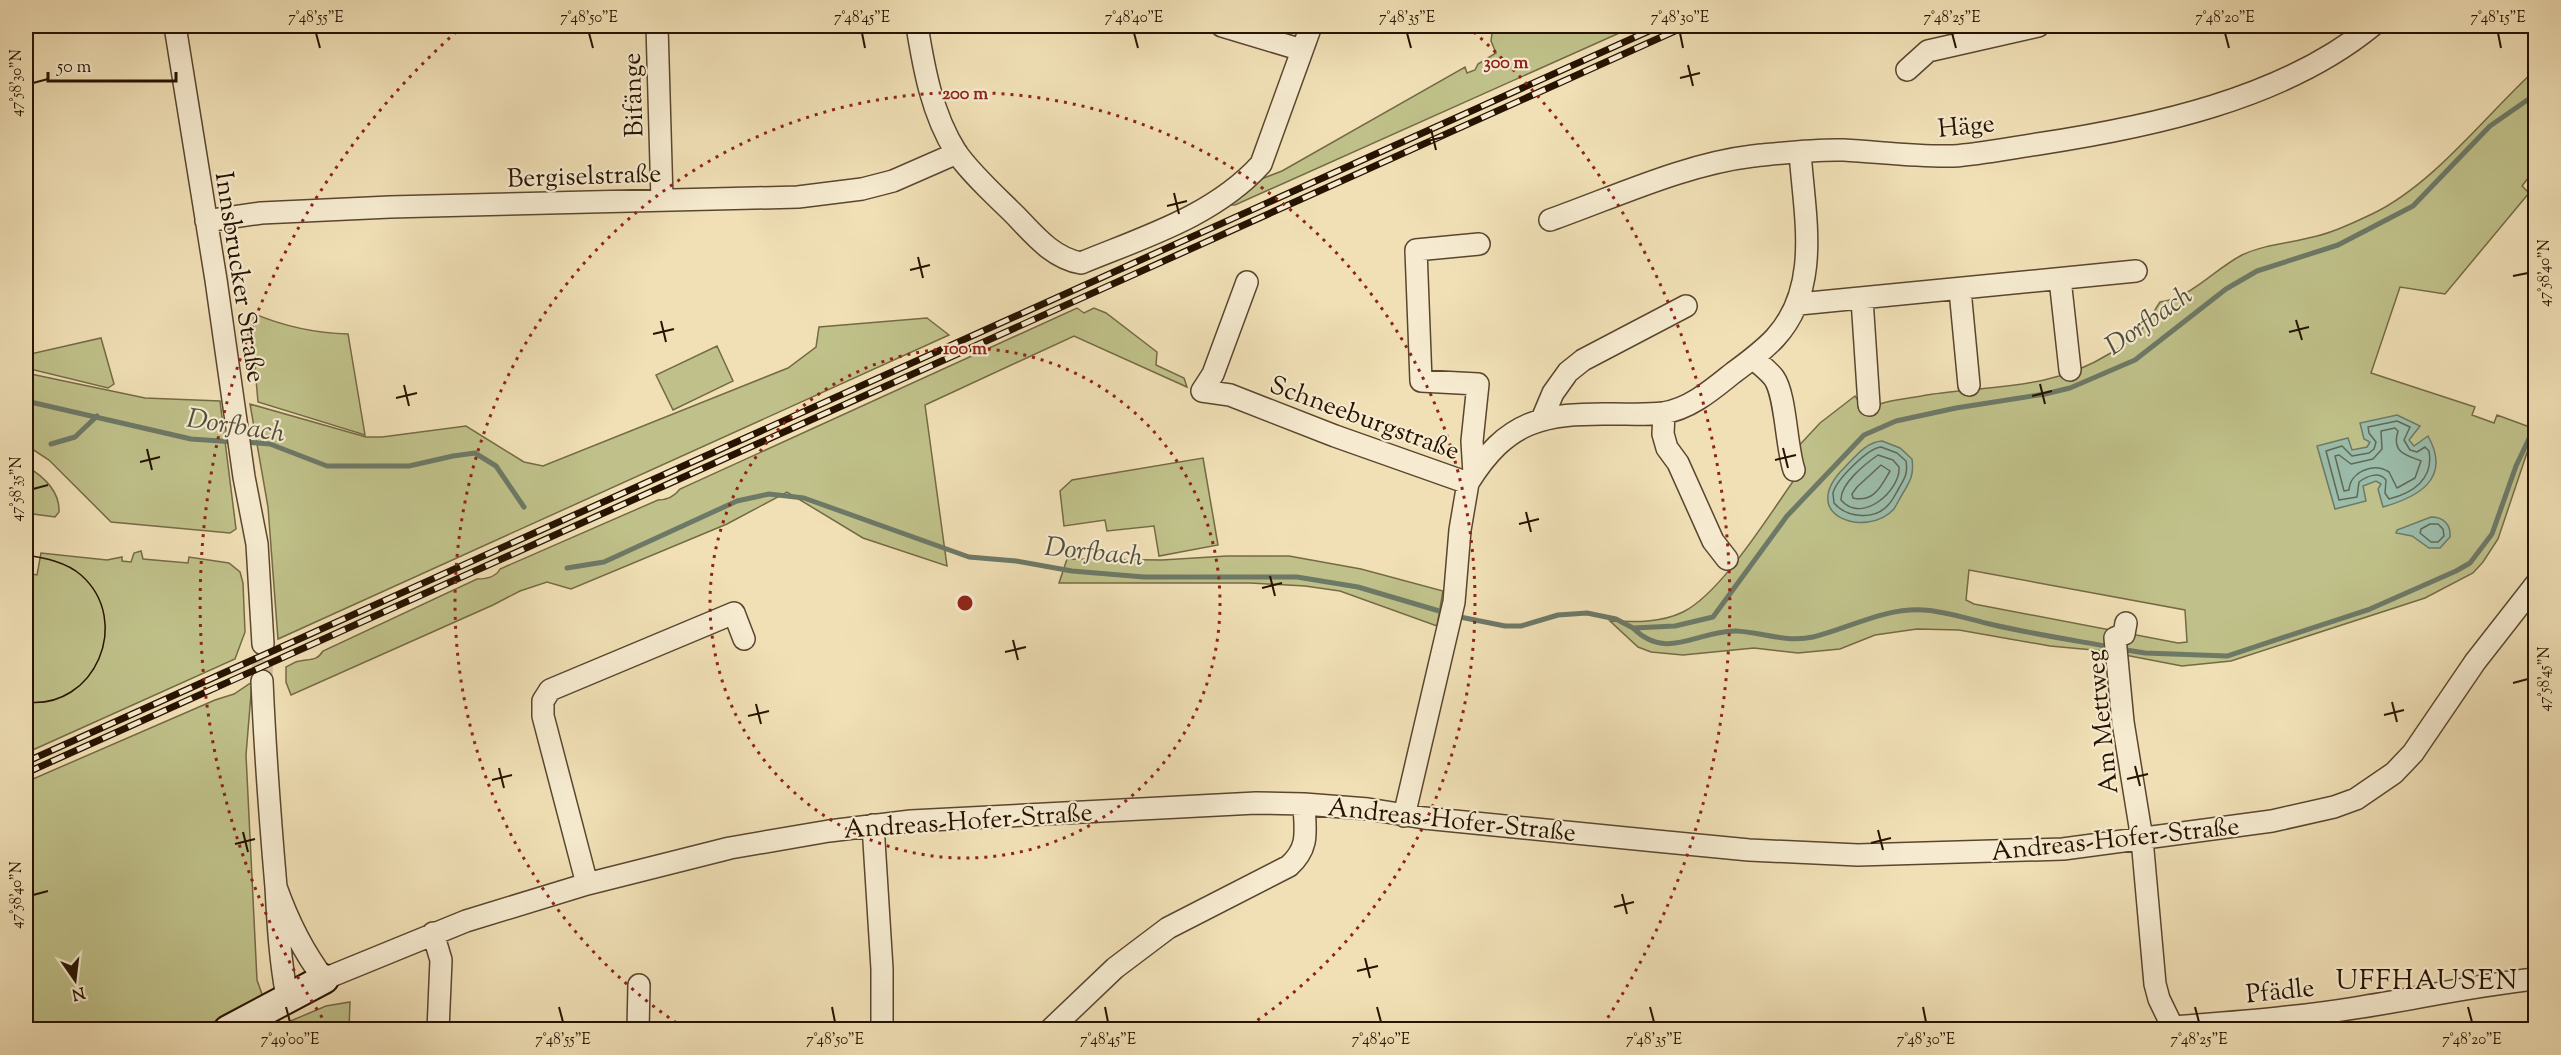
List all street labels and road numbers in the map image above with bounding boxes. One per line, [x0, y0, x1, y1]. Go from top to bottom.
street label: Bifänge [615, 52, 654, 138]
street label: Häge [1936, 106, 1996, 149]
street label: Bergiselstraße [506, 156, 662, 199]
street label: Innsbrucker Straße [204, 169, 273, 385]
street label: Schneeburgstraße [1264, 368, 1464, 471]
street label: Am Mettweg [2078, 648, 2129, 796]
street label: Andreas-Hofer-Straße [1326, 790, 1578, 853]
street label: Andreas-Hofer-Straße [842, 795, 1094, 850]
street label: Andreas-Hofer-Straße [1989, 809, 2241, 872]
street label: Pfädle [2244, 970, 2316, 1014]

